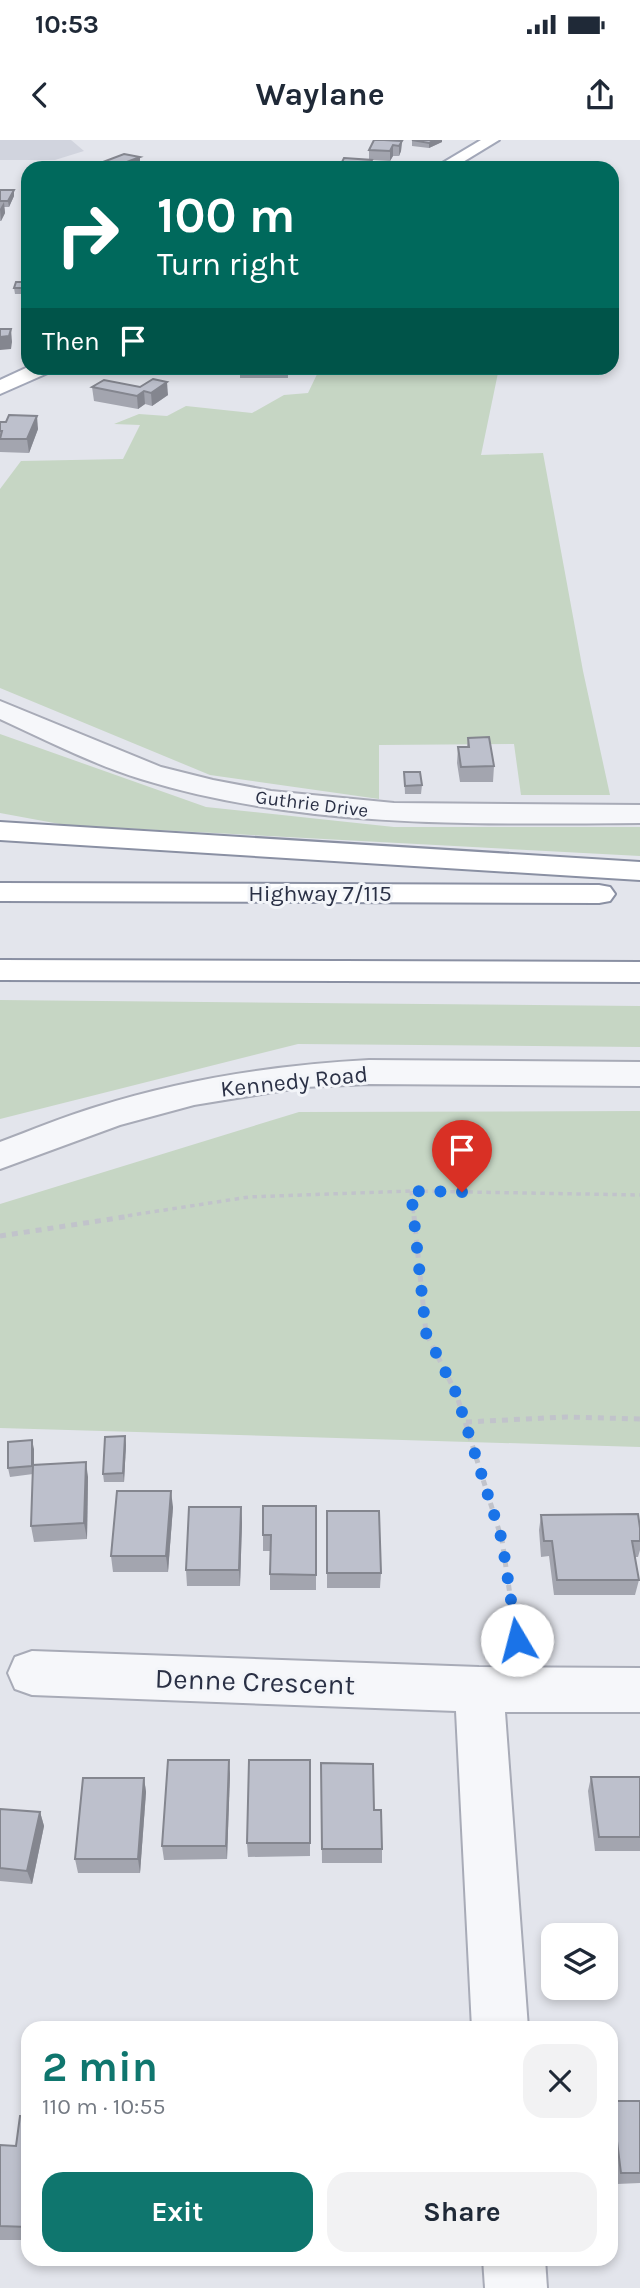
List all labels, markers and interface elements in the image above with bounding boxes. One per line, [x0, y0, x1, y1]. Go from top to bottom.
text: 10:53 [35, 9, 99, 40]
icon: back [21, 76, 59, 114]
text: Waylane [255, 76, 385, 113]
icon: share [581, 76, 619, 114]
text: 100 m [157, 187, 295, 244]
icon: right [42, 189, 133, 280]
text: Turn right [157, 246, 299, 283]
icon: arrive [114, 322, 152, 360]
text: Then [42, 326, 100, 357]
street label: Guthrie Drive [254, 786, 370, 822]
street label: Highway 7/115 [248, 880, 392, 907]
street label: Kennedy Road [219, 1060, 369, 1103]
pin [432, 1120, 492, 1192]
icon: arrive [443, 1131, 481, 1169]
position arrow [480, 1603, 554, 1677]
street label: Denne Crescent [154, 1662, 356, 1701]
map controls [541, 1923, 618, 2000]
button: layers [541, 1923, 618, 2000]
text: 2 min [42, 2042, 158, 2092]
button: close [523, 2044, 597, 2118]
text: 110 m · 10:55 [42, 2093, 165, 2120]
button: Exit [42, 2172, 313, 2252]
button: Share [327, 2172, 597, 2252]

